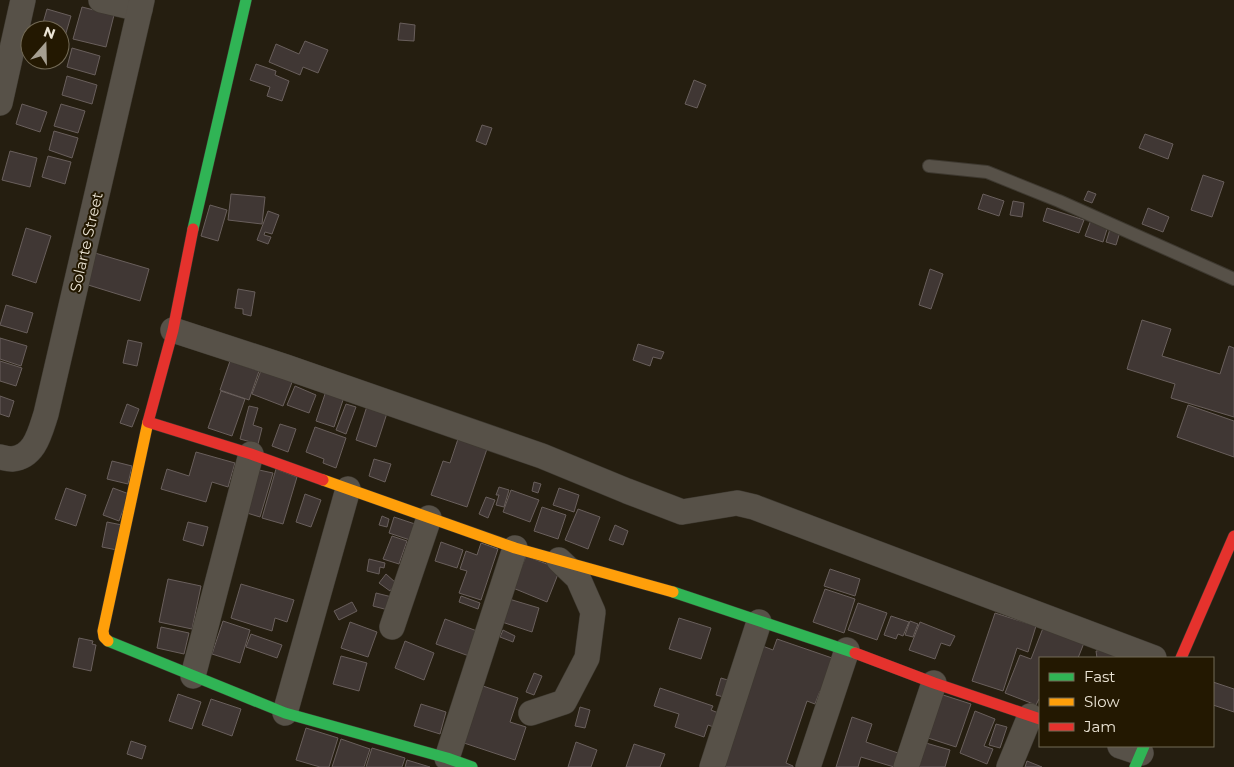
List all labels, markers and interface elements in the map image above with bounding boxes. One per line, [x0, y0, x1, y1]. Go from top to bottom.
north arrow [20, 20, 70, 70]
text: N [41, 22, 58, 43]
street label: Solarte Street [65, 190, 107, 294]
legend [1039, 657, 1214, 747]
text: Fast [1084, 667, 1115, 686]
text: Slow [1084, 692, 1120, 711]
text: Jam [1083, 717, 1116, 736]

